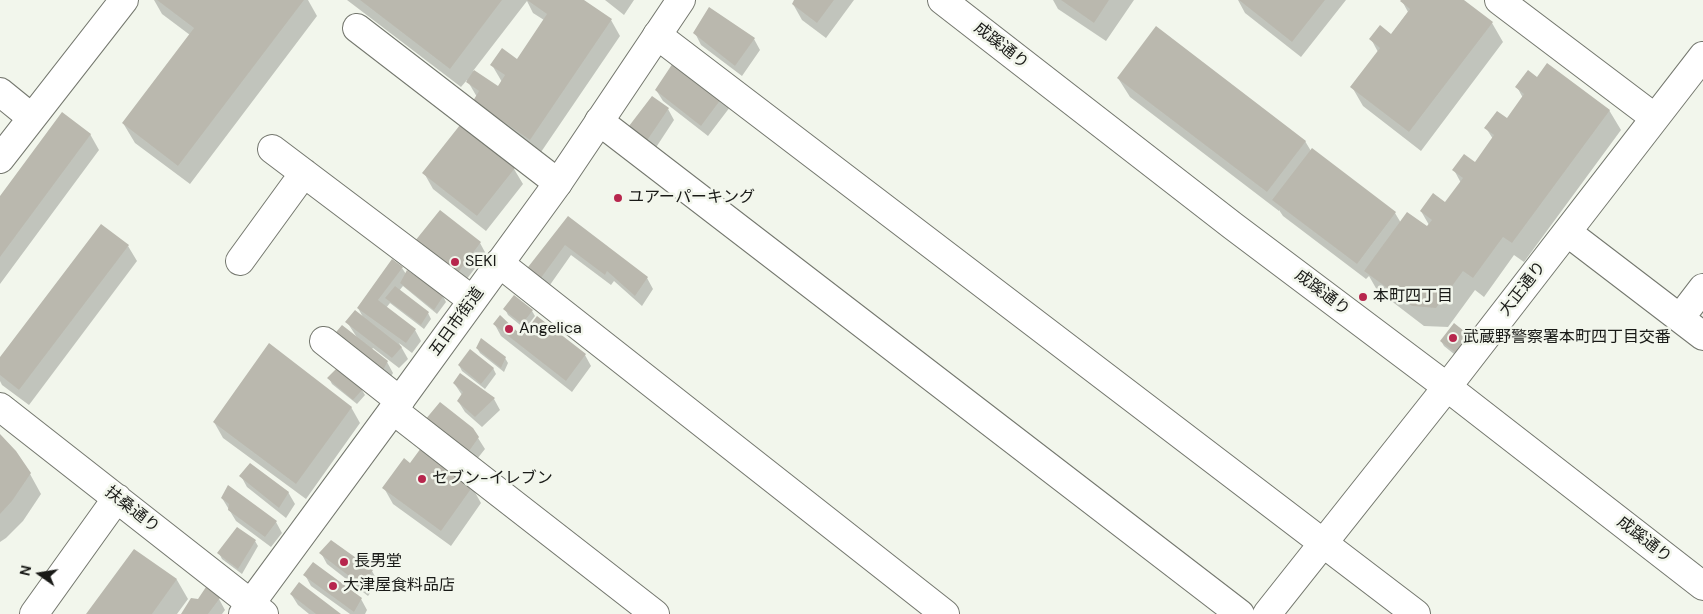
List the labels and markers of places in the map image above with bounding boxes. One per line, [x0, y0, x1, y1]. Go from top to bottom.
place label: ユアーパーキング [628, 188, 755, 208]
marker: ユアーパーキング [612, 192, 624, 204]
place label: SEKI [465, 252, 496, 272]
marker: SEKI [449, 256, 461, 268]
place label: 本町四丁目 [1373, 287, 1453, 307]
marker: 本町四丁目 [1357, 291, 1369, 303]
place label: Angelica [519, 319, 582, 339]
marker: Angelica [503, 323, 515, 335]
place label: 武蔵野警察署本町四丁目交番 [1463, 328, 1671, 348]
marker: 武蔵野警察署本町四丁目交番 [1447, 332, 1459, 344]
place label: セブン-イレブン [432, 469, 553, 489]
marker: セブン-イレブン [416, 473, 428, 485]
place label: 長男堂 [354, 552, 402, 572]
marker: 長男堂 [338, 556, 350, 568]
place label: 大津屋食料品店 [343, 576, 455, 596]
marker: 大津屋食料品店 [327, 580, 339, 592]

